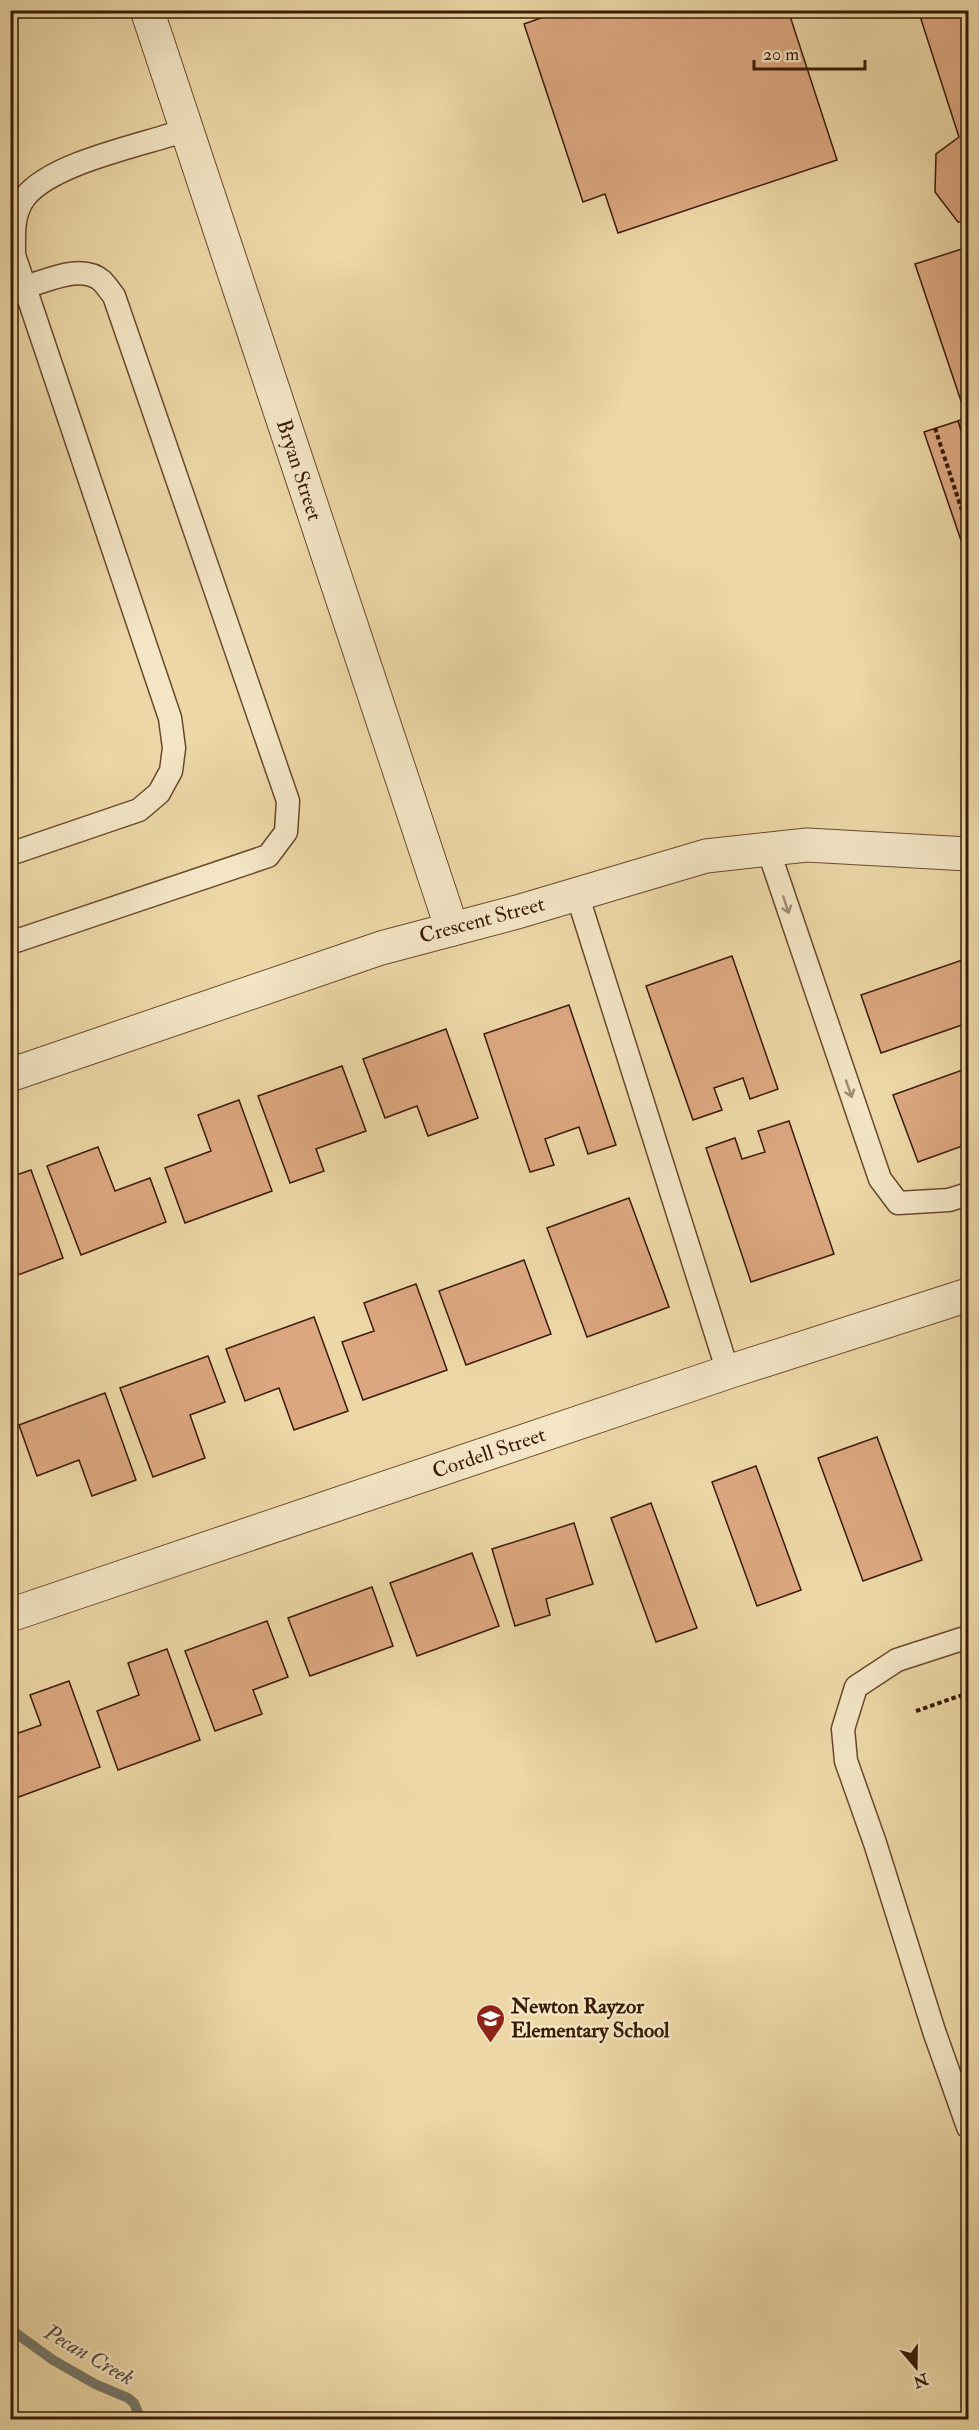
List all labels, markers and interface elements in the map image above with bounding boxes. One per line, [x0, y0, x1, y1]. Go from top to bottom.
scale bar [754, 33, 865, 71]
text: 20 m [763, 43, 799, 66]
street label: Bryan Street [270, 416, 328, 524]
street label: Crescent Street [416, 890, 548, 950]
one-way arrow [781, 895, 792, 914]
one-way arrow [844, 1079, 855, 1098]
street label: Cordell Street [429, 1421, 549, 1485]
place label: Newton Rayzor Elementary School [510, 1993, 670, 2044]
school or university icon: Newton Rayzor Elementary School [474, 2002, 506, 2044]
water label: Pecan Creek [38, 2318, 139, 2392]
north arrow [886, 2337, 946, 2397]
text: N [910, 2368, 932, 2392]

